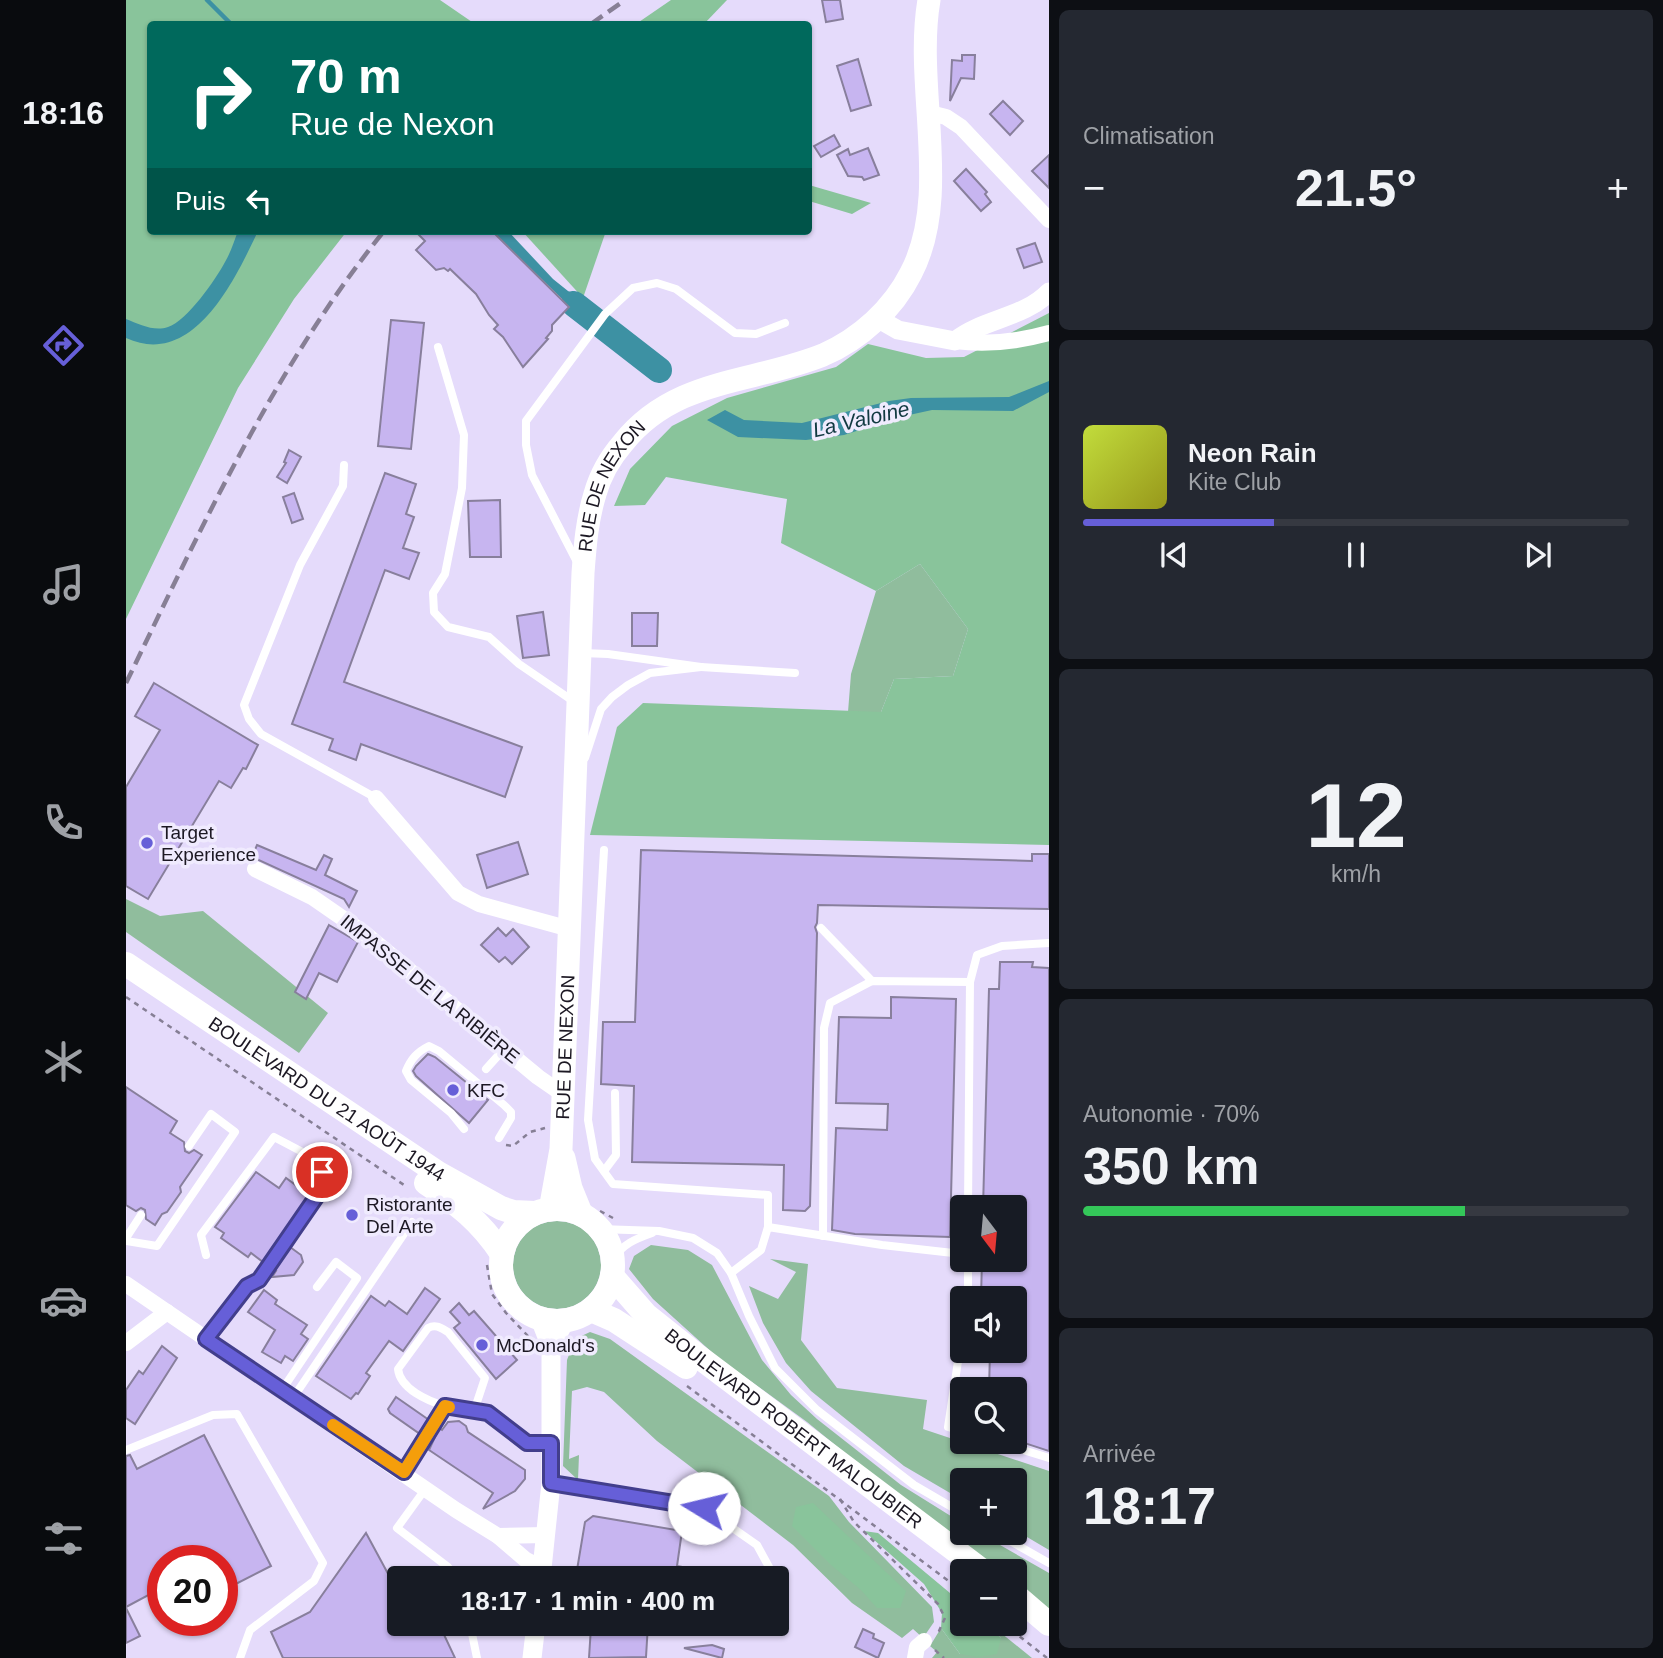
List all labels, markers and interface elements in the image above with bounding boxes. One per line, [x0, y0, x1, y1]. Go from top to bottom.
icon: right [175, 49, 266, 140]
text: 70 m [290, 49, 402, 103]
text: 18:16 [22, 95, 104, 131]
text: Rue de Nexon [290, 106, 495, 142]
text: Climatisation [1083, 123, 1215, 149]
text: 21.5° [1295, 159, 1417, 217]
text: − [1083, 167, 1105, 209]
text: + [1607, 167, 1629, 209]
icon: left [240, 182, 278, 220]
text: Puis [175, 186, 226, 216]
icon: directions [39, 321, 88, 370]
water label: La Valoine [810, 397, 912, 441]
street label: RUE DE NEXON [574, 416, 649, 553]
text: Neon Rain [1188, 438, 1317, 468]
text: Kite Club [1188, 469, 1281, 495]
icon: previous [1155, 536, 1193, 574]
icon: pause [1337, 536, 1375, 574]
icon: next [1519, 536, 1557, 574]
icon: music [39, 560, 88, 609]
text: 12 [1305, 765, 1407, 866]
icon: phone [39, 798, 88, 847]
place label: Target Experience [161, 822, 256, 865]
marker: Target Experience [139, 835, 155, 851]
text: km/h [1331, 861, 1381, 887]
street label: IMPASSE DE LA RIBIÈRE [337, 911, 523, 1067]
street label: RUE DE NEXON [552, 974, 578, 1120]
street label: BOULEVARD DU 21 AOÛT 1944 [205, 1012, 449, 1185]
icon: climate [39, 1037, 88, 1086]
place label: KFC [467, 1080, 505, 1101]
marker: KFC [445, 1082, 461, 1098]
text: Autonomie · 70% [1083, 1101, 1259, 1127]
text: 350 km [1083, 1137, 1259, 1195]
pin [292, 1142, 352, 1202]
icon: arrive [303, 1153, 341, 1191]
place label: Ristorante Del Arte [366, 1194, 453, 1237]
north arrow [950, 1195, 1027, 1272]
map controls [950, 1195, 1027, 1636]
marker: Ristorante Del Arte [344, 1207, 360, 1223]
icon: car [39, 1276, 88, 1325]
button: sound [950, 1286, 1027, 1363]
street label: BOULEVARD ROBERT MALOUBIER [661, 1324, 927, 1532]
place label: McDonald's [496, 1335, 595, 1356]
marker: McDonald's [474, 1337, 490, 1353]
button: search [950, 1377, 1027, 1454]
text: Arrivée [1083, 1441, 1156, 1467]
button: + [950, 1468, 1027, 1545]
position arrow [667, 1471, 741, 1545]
text: 18:17 [1083, 1477, 1216, 1535]
icon: filters [39, 1514, 88, 1563]
speed limit sign: 20 [147, 1545, 238, 1636]
button: − [950, 1559, 1027, 1636]
text: 18:17 · 1 min · 400 m [461, 1586, 715, 1616]

